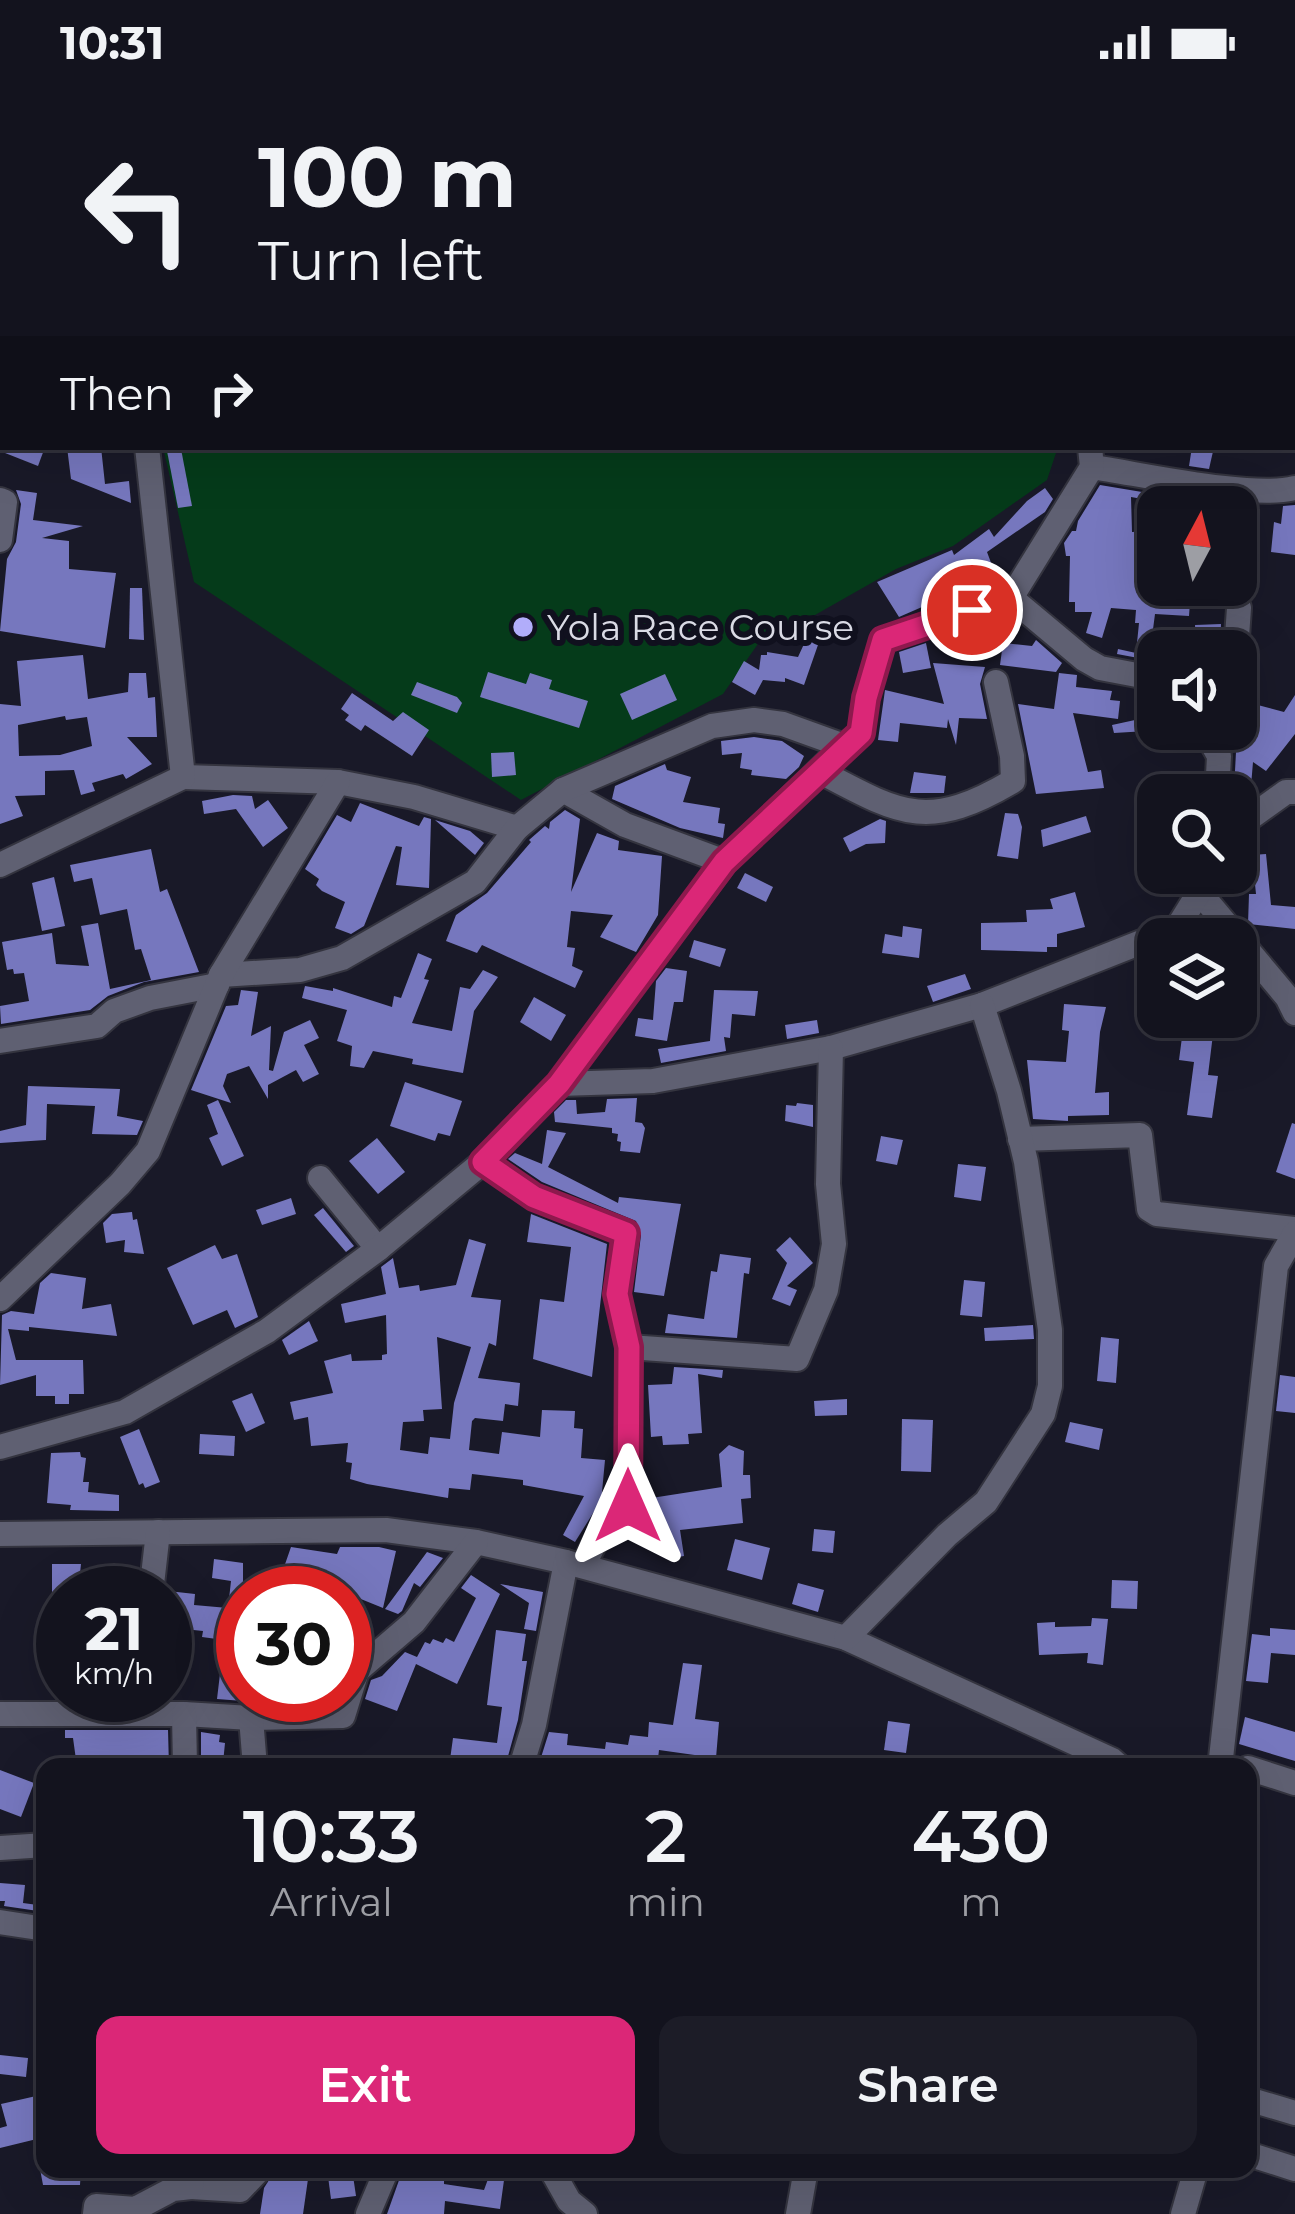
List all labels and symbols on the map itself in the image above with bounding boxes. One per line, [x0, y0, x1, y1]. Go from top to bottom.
north arrow [1137, 486, 1257, 606]
pin [921, 559, 1023, 661]
place label: Yola Race Course [547, 605, 854, 649]
marker: Yola Race Course [510, 614, 536, 640]
position arrow [565, 1443, 691, 1569]
speed limit sign: 30 [216, 1566, 372, 1722]

